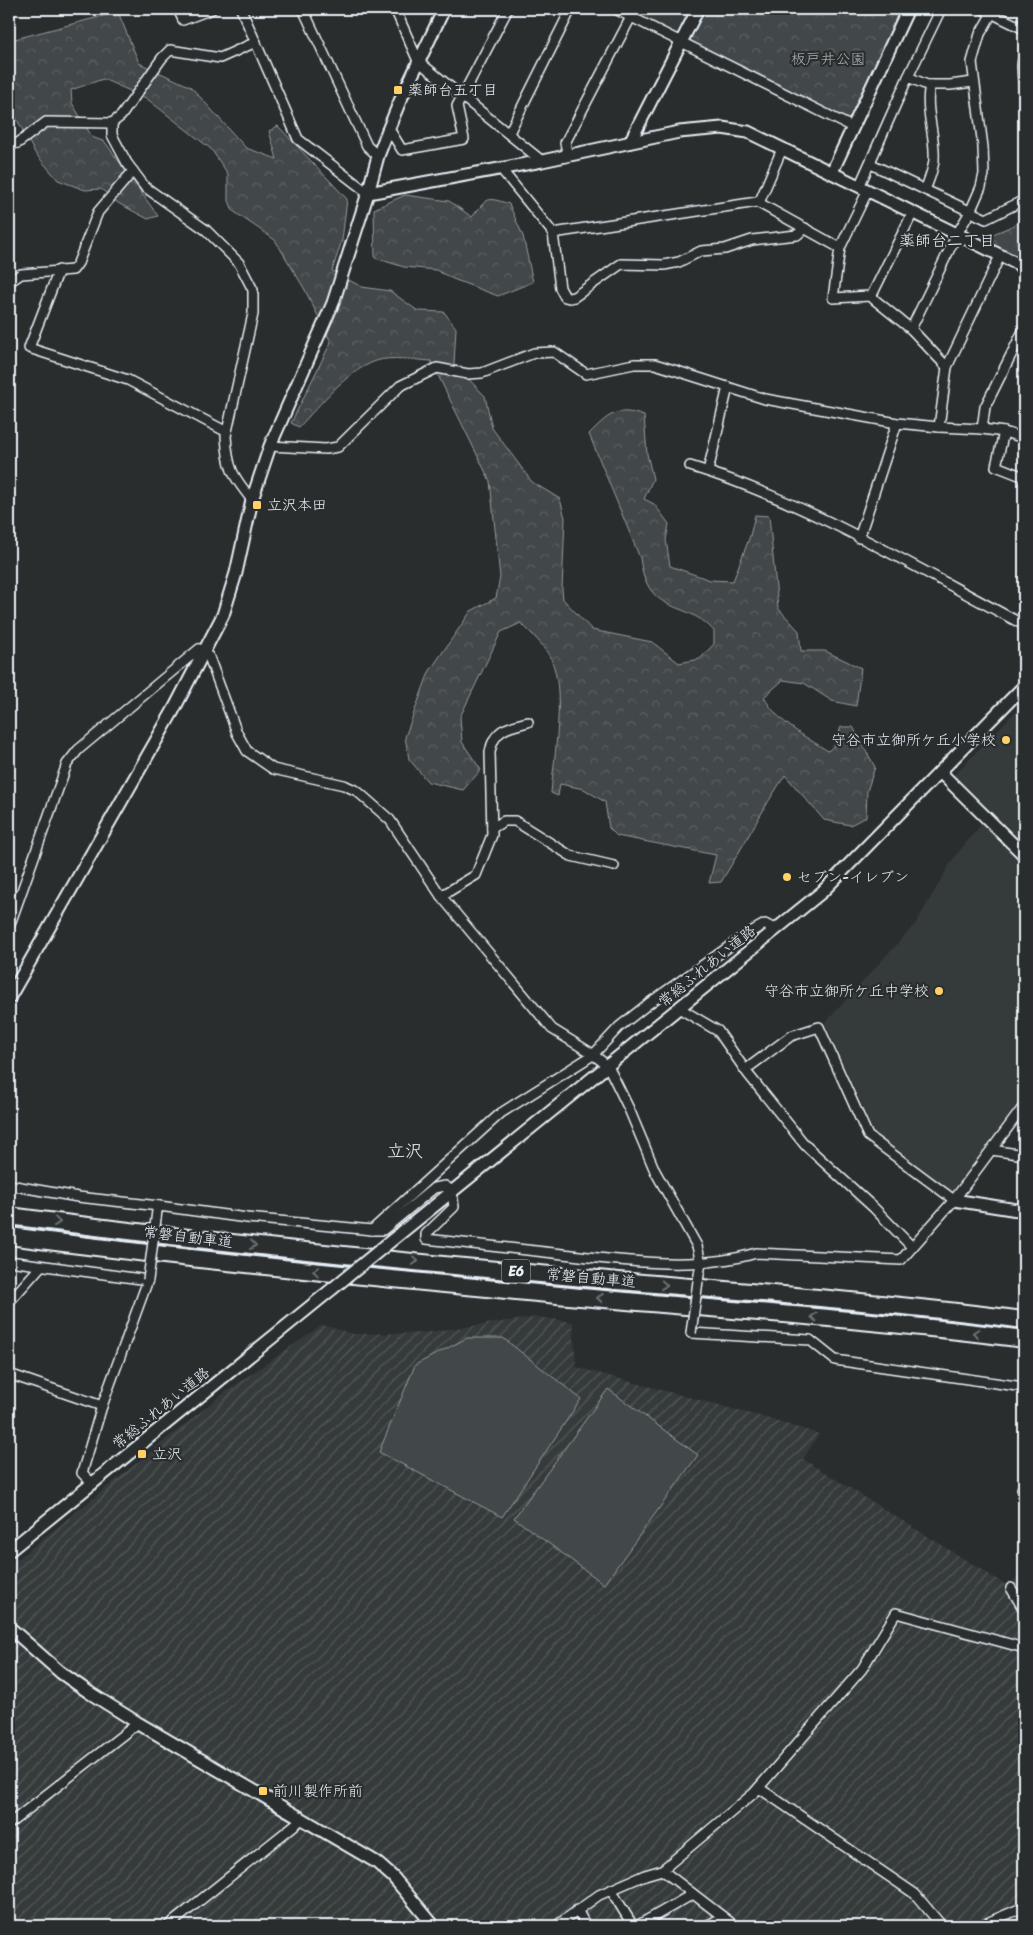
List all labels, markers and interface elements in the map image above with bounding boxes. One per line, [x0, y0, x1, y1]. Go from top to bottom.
park label: 板戸井公園 [790, 46, 866, 72]
place label: 薬師台五丁目 [408, 77, 498, 103]
marker: 薬師台五丁目 [392, 84, 404, 96]
district label: 薬師台二丁目 [899, 226, 995, 255]
place label: 立沢本田 [267, 492, 327, 518]
marker: 立沢本田 [251, 499, 263, 511]
place label: 守谷市立御所ケ丘小学校 [831, 727, 996, 753]
marker: 守谷市立御所ケ丘小学校 [1000, 734, 1012, 746]
place label: セブン-イレブン [797, 864, 909, 890]
marker: セブン-イレブン [781, 871, 793, 883]
street label: 常総ふれあい道路 [652, 918, 762, 1014]
place label: 守谷市立御所ケ丘中学校 [764, 978, 929, 1004]
marker: 守谷市立御所ケ丘中学校 [933, 985, 945, 997]
district label: 立沢 [387, 1135, 423, 1167]
one-way arrow [53, 1216, 61, 1227]
street label: 常磐自動車道 [142, 1219, 234, 1255]
one-way arrow [250, 1239, 258, 1250]
one-way arrow [411, 1255, 419, 1266]
road number: E6 [502, 1260, 530, 1282]
street label: 常磐自動車道 [545, 1261, 637, 1295]
one-way arrow [312, 1266, 320, 1277]
one-way arrow [660, 1279, 668, 1290]
one-way arrow [596, 1293, 604, 1304]
one-way arrow [810, 1312, 818, 1323]
one-way arrow [972, 1328, 980, 1339]
street label: 常総ふれあい道路 [106, 1360, 216, 1456]
place label: 立沢 [152, 1441, 182, 1467]
marker: 立沢 [136, 1448, 148, 1460]
place label: 前川製作所前 [273, 1778, 363, 1804]
marker: 前川製作所前 [257, 1785, 269, 1797]

